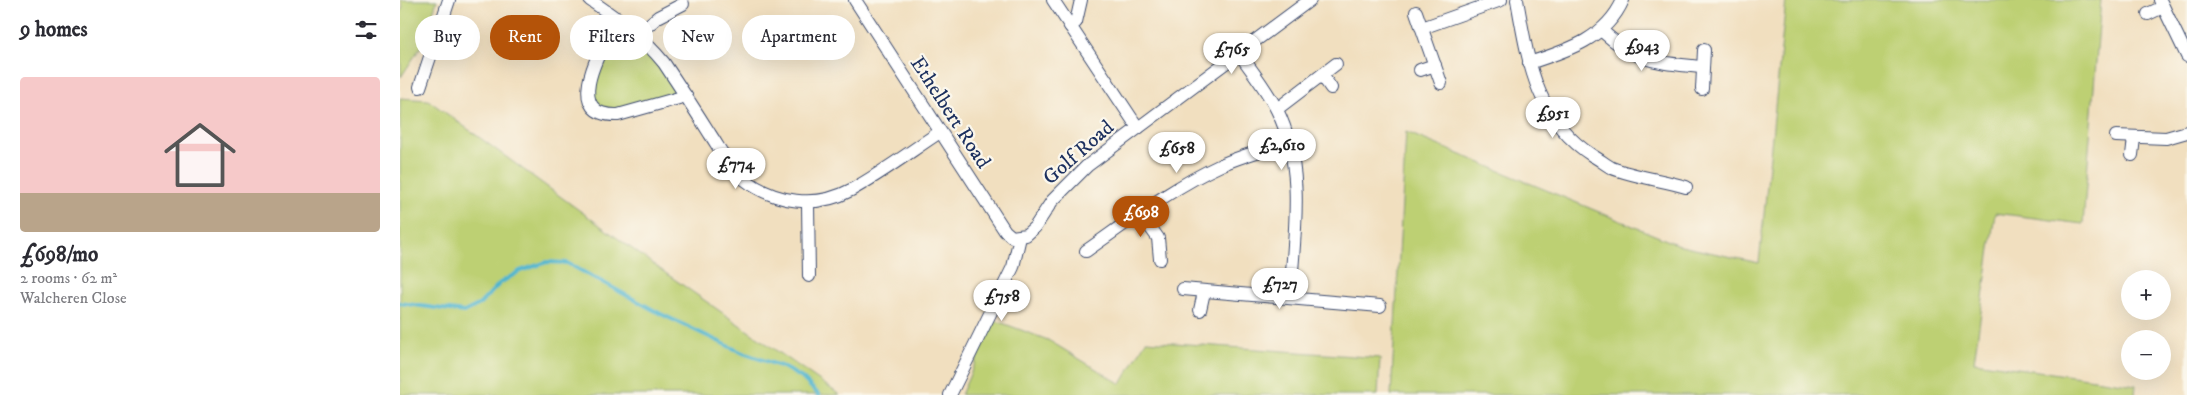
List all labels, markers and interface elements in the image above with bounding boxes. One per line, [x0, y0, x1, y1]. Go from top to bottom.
chip: Buy [415, 15, 480, 60]
chip: Rent [490, 15, 560, 60]
chip: Filters [570, 15, 653, 60]
chip: New [663, 15, 732, 60]
chip: Apartment [742, 15, 855, 60]
icon: filters [352, 16, 380, 44]
text: 9 homes [20, 17, 88, 43]
pin: £943 [1612, 30, 1672, 72]
pin: £765 [1202, 32, 1262, 75]
text: £943 [1625, 36, 1659, 56]
text: £765 [1214, 39, 1250, 59]
street label: Ethelbert Road [904, 52, 996, 174]
pin: £951 [1523, 96, 1583, 139]
text: £951 [1537, 103, 1569, 123]
icon: home [155, 110, 245, 200]
street label: Golf Road [1038, 114, 1120, 191]
pin: £2,610 [1241, 128, 1323, 171]
pin: £658 [1147, 132, 1207, 174]
text: £2,610 [1259, 135, 1305, 155]
text: £658 [1159, 138, 1195, 158]
pin: £774 [706, 148, 766, 190]
text: £774 [718, 154, 754, 174]
pin: £698 [1111, 196, 1171, 238]
text: £698 [1123, 202, 1159, 222]
text: £698/mo [20, 242, 98, 268]
text: 2 rooms · 62 m² [20, 268, 117, 288]
pin: £727 [1250, 268, 1310, 310]
map controls [2121, 270, 2171, 380]
button: + [2121, 270, 2171, 320]
text: £727 [1262, 274, 1298, 294]
pin: £758 [972, 280, 1032, 322]
text: £758 [984, 286, 1020, 306]
text: Walcheren Close [20, 288, 127, 308]
button: − [2121, 330, 2171, 380]

